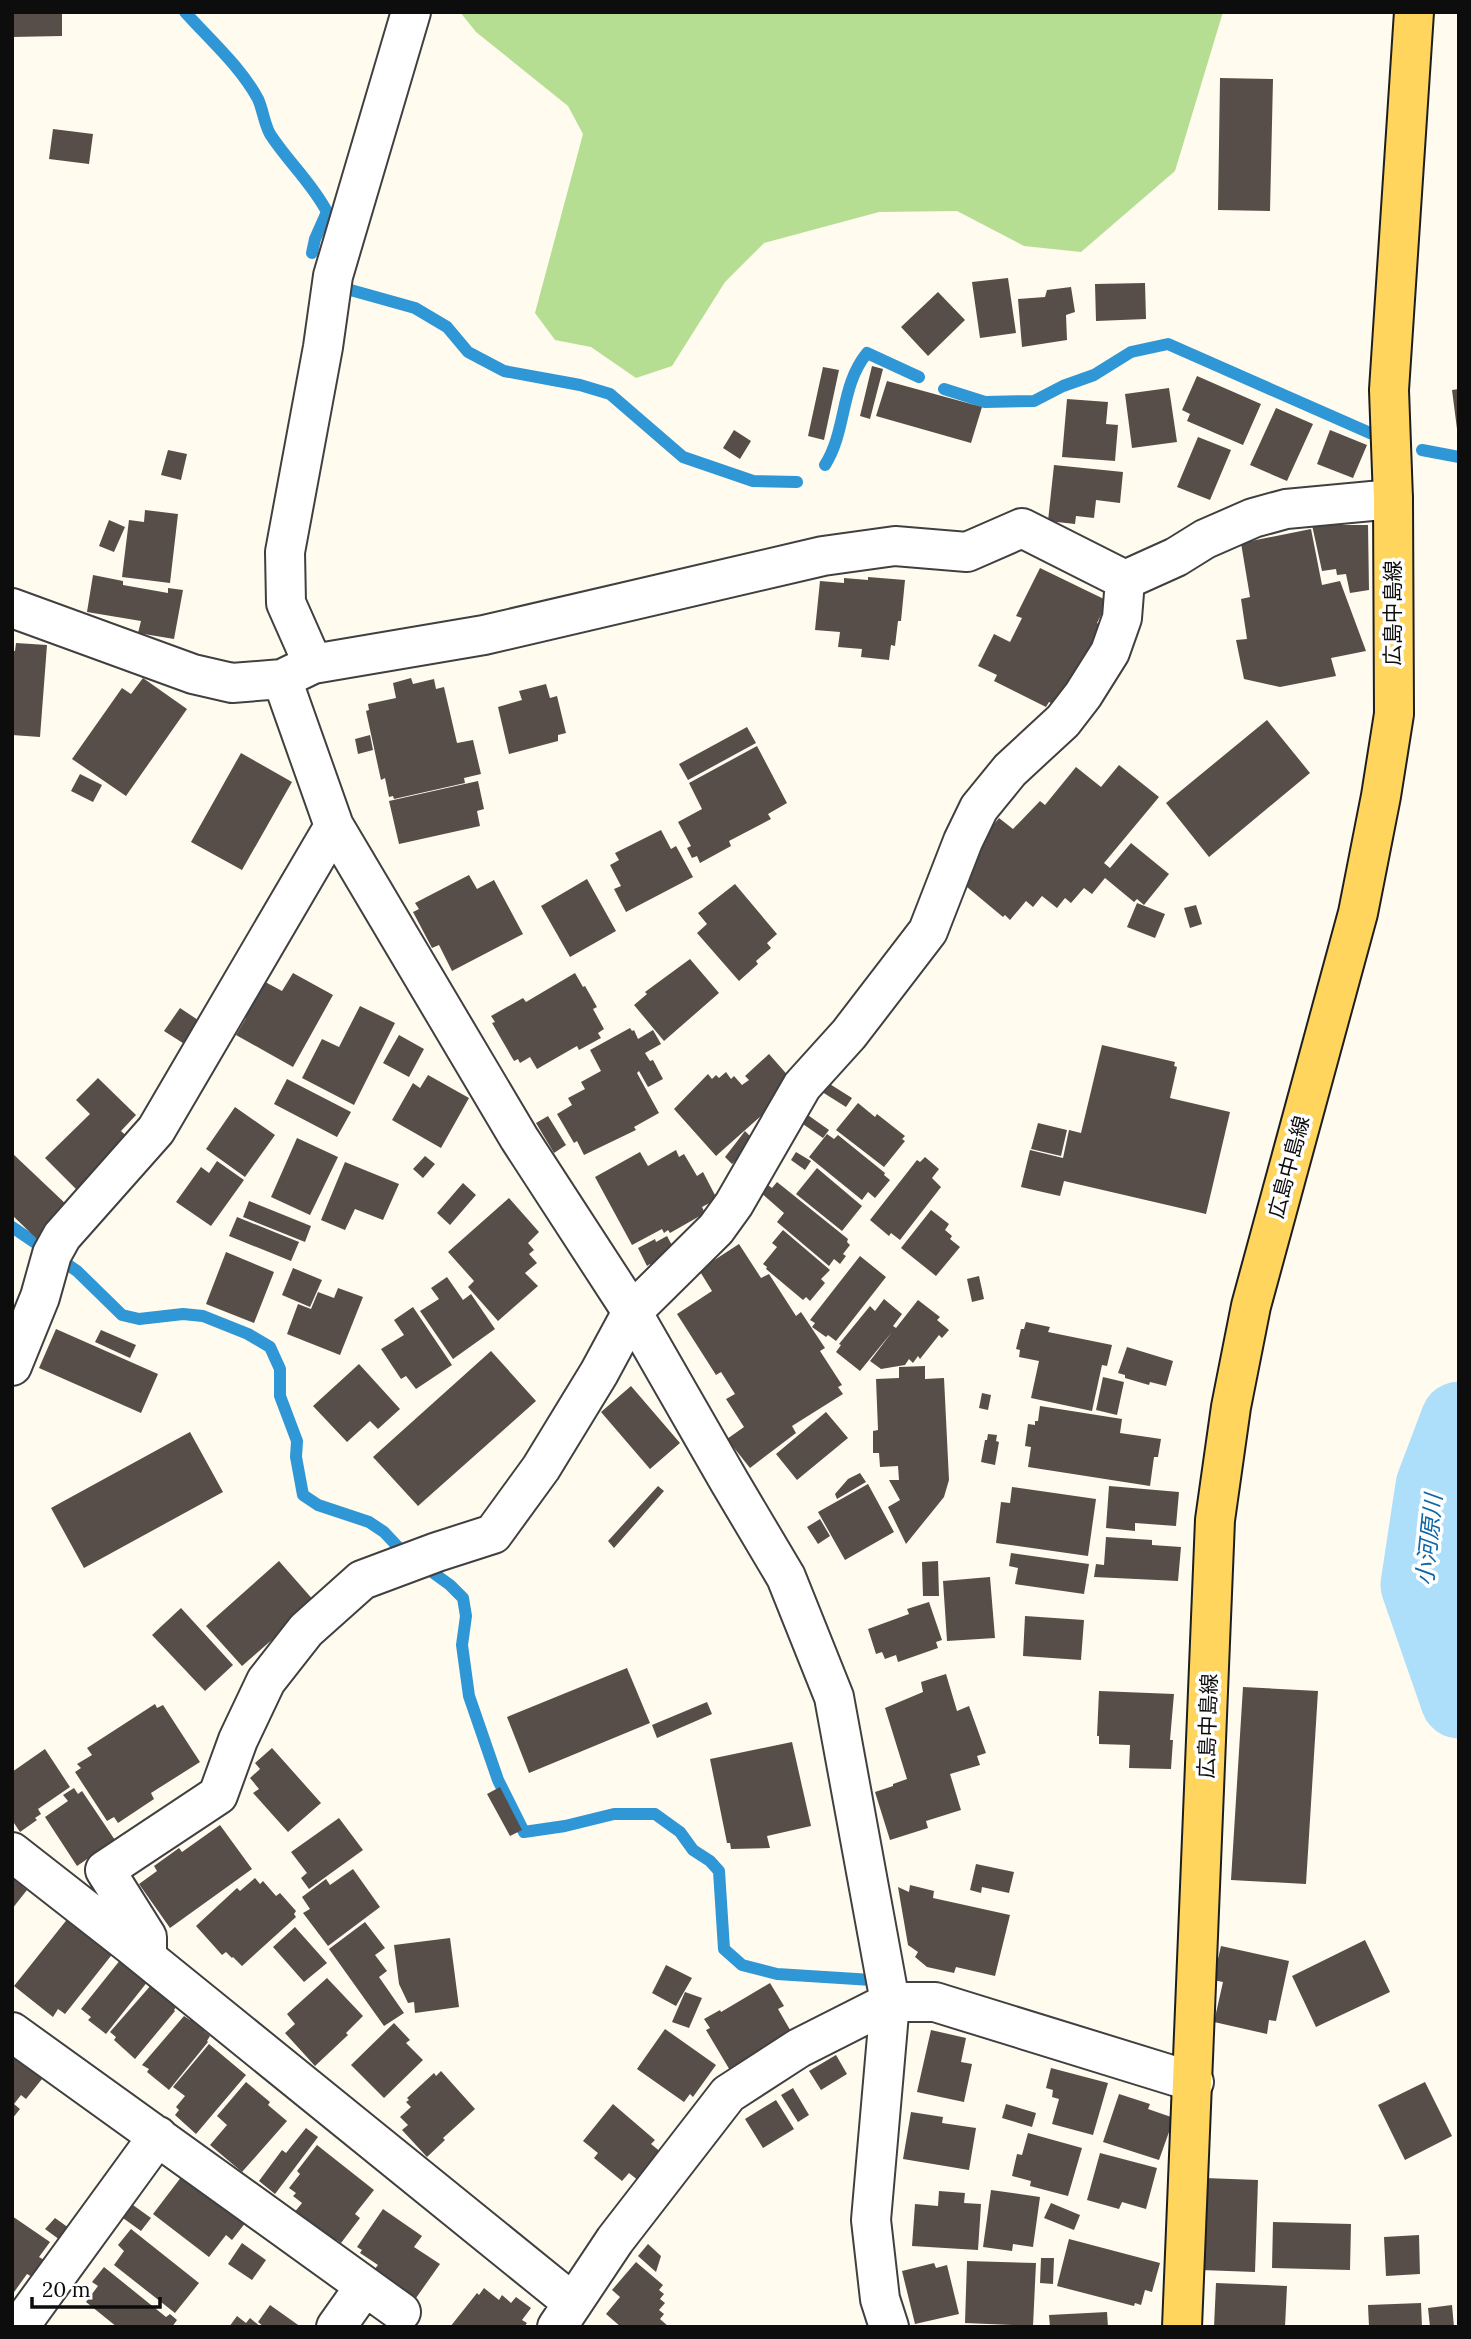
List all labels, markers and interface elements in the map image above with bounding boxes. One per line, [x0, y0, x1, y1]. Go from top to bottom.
street label: 広島中島線 [1379, 561, 1406, 666]
street label: 広島中島線 [1262, 1113, 1315, 1221]
water label: 小河原川 [1409, 1490, 1448, 1587]
street label: 広島中島線 [1192, 1673, 1223, 1779]
scale bar [32, 2266, 159, 2310]
text: 20 m [42, 2276, 91, 2303]

